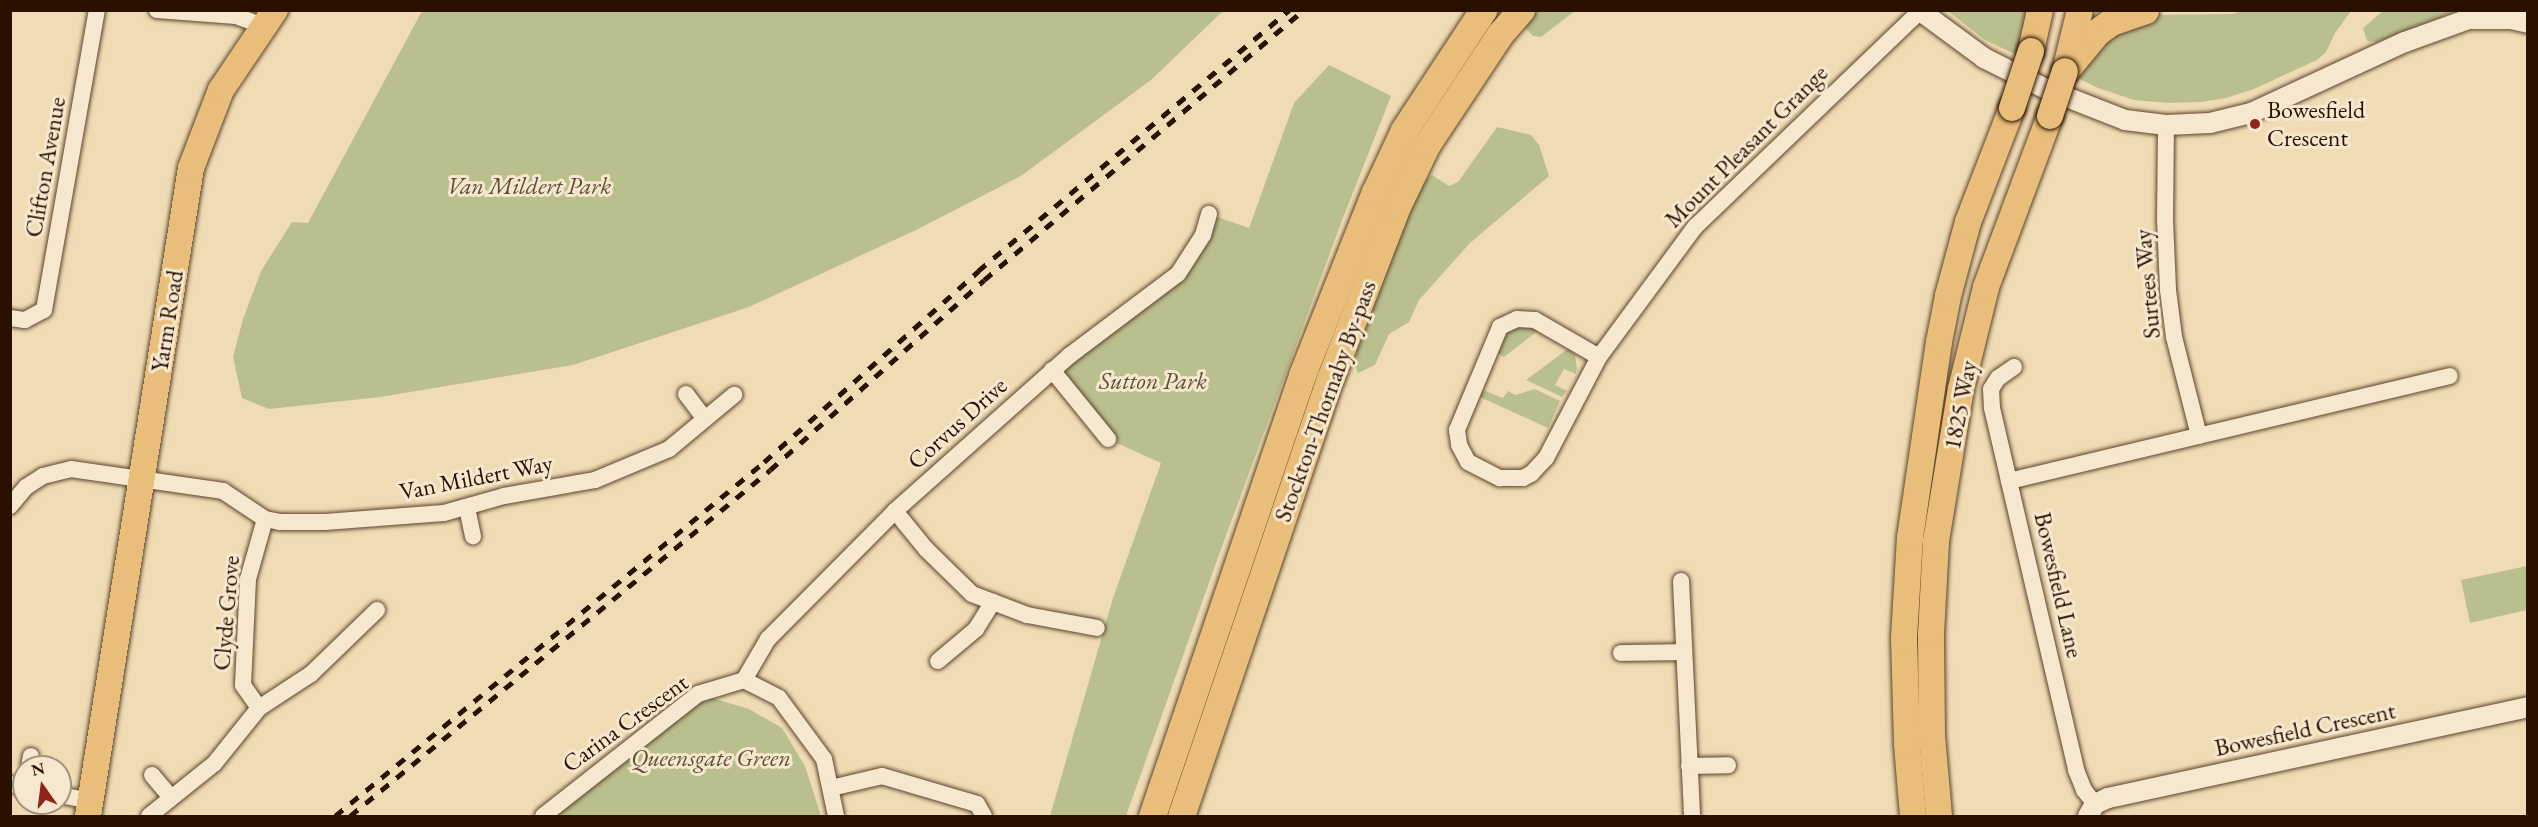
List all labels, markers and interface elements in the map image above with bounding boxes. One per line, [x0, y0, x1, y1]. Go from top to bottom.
street label: Mount Pleasant Grange [1659, 59, 1833, 233]
street label: Clifton Avenue [18, 95, 72, 239]
place label: Bowesfield Crescent [2267, 96, 2365, 152]
marker: Bowesfield Crescent [2248, 117, 2262, 131]
park label: Van Mildert Park [447, 172, 611, 200]
street label: Surtees Way [2128, 228, 2166, 340]
street label: Yarm Road [145, 268, 189, 374]
street label: Stockton-Thornaby By-pass [1268, 276, 1382, 526]
street label: 1825 Way [1937, 358, 1983, 452]
park label: Sutton Park [1099, 367, 1207, 395]
street label: Corvus Drive [901, 371, 1013, 475]
street label: Van Mildert Way [397, 448, 555, 506]
street label: Bowesfield Lane [2028, 509, 2090, 661]
street label: Clyde Grove [207, 554, 245, 672]
street label: Carina Crescent [556, 668, 694, 778]
street label: Bowesfield Crescent [2212, 696, 2398, 762]
park label: Queensgate Green [631, 744, 791, 772]
north arrow [12, 755, 72, 815]
text: N [29, 757, 47, 781]

